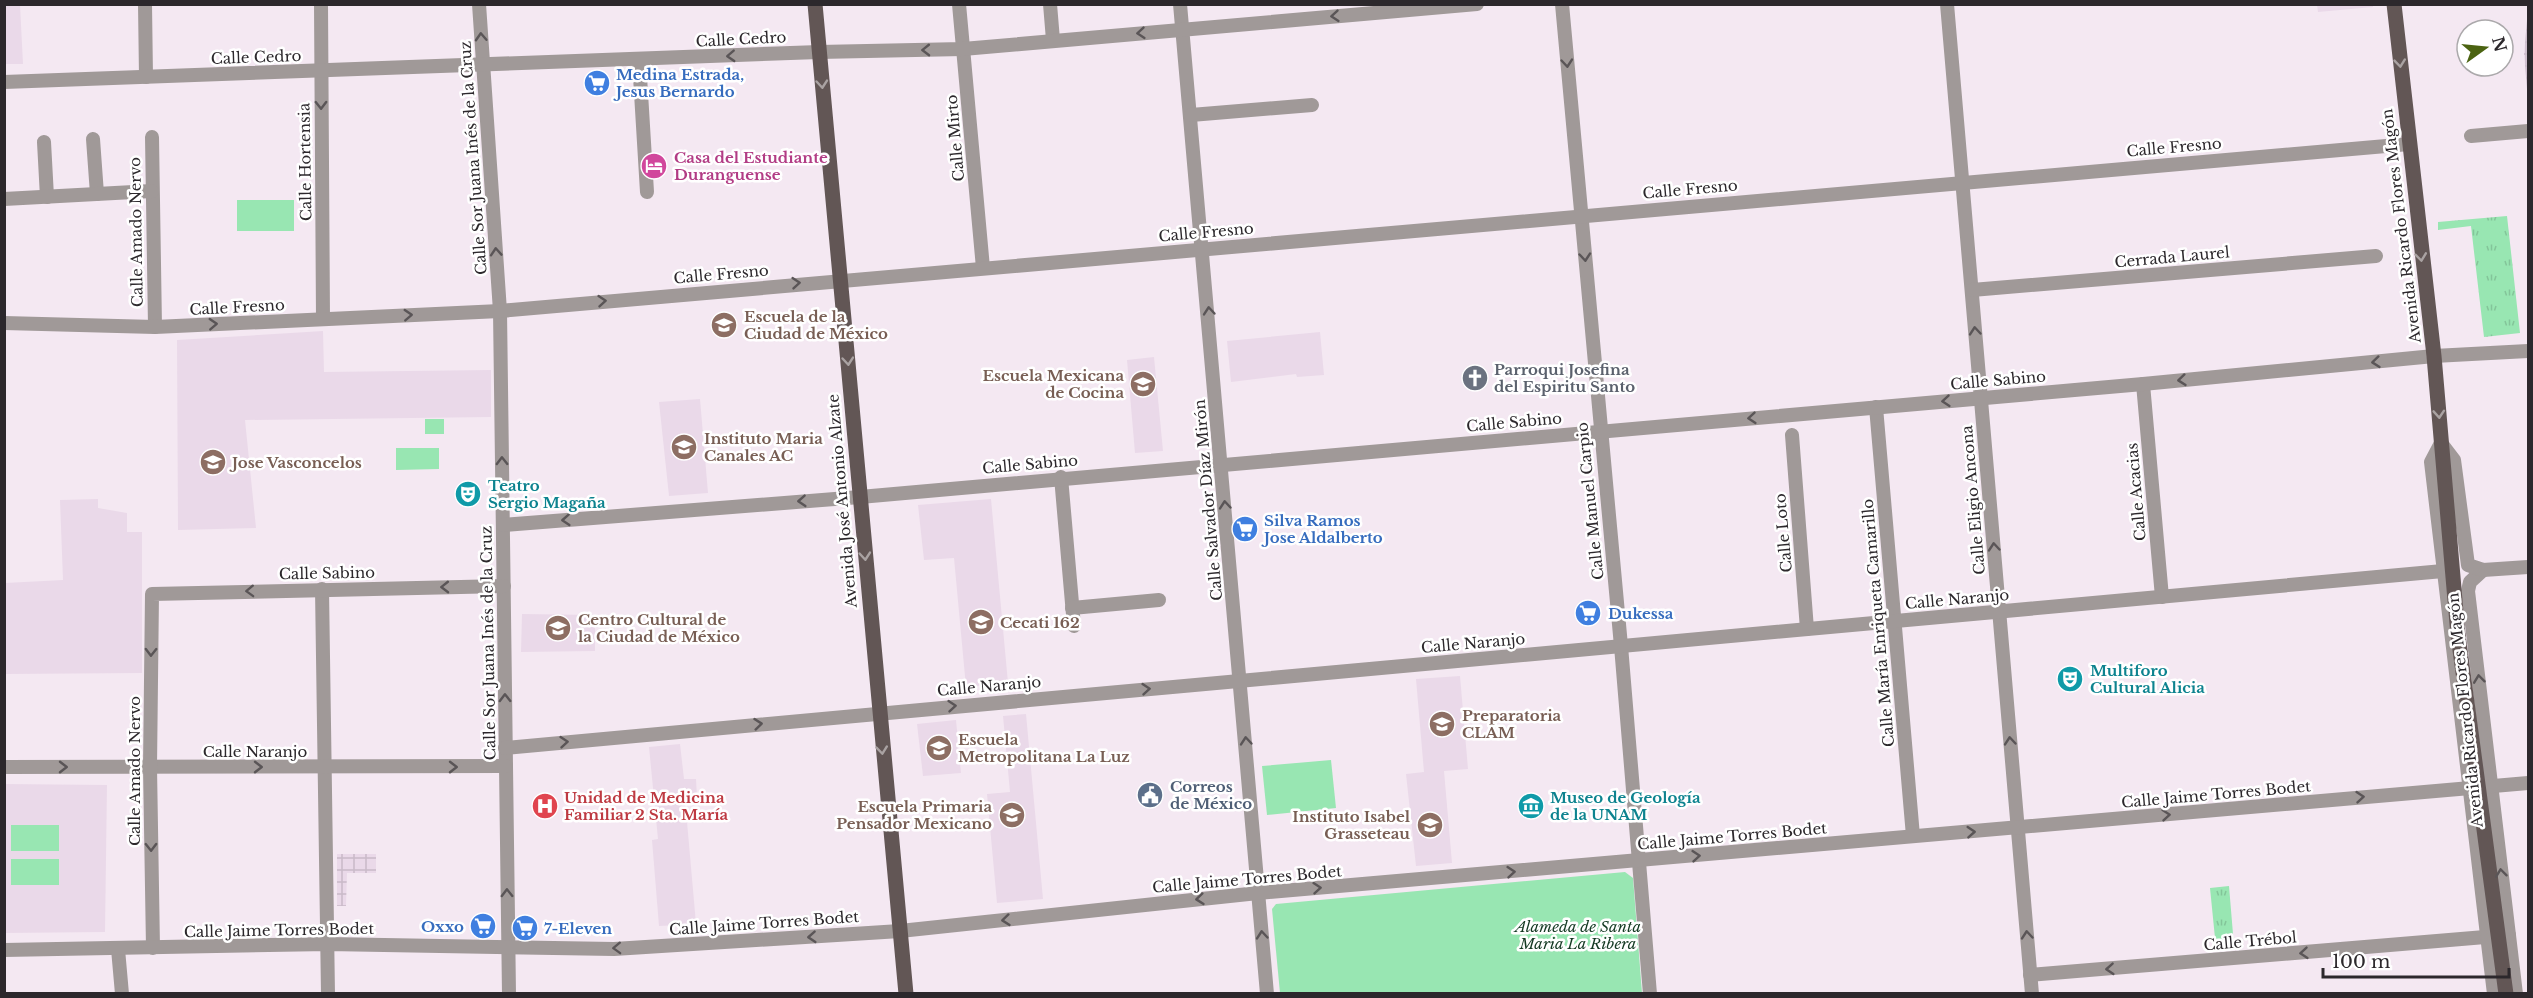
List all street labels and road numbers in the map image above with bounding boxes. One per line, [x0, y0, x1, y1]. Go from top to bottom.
street label: Calle Cedro [695, 27, 787, 51]
street label: Calle Sor Juana Inés de la Cruz [455, 40, 491, 276]
street label: Calle Cedro [210, 46, 302, 68]
street label: Calle Mirto [942, 94, 968, 182]
street label: Calle Hortensia [294, 102, 316, 221]
street label: Avenida Ricardo Flores Magón [2377, 108, 2425, 345]
street label: Calle Fresno [2126, 133, 2223, 161]
street label: Calle Amado Nervo [125, 157, 147, 307]
street label: Calle Fresno [1642, 175, 1739, 203]
street label: Calle Fresno [1158, 218, 1255, 246]
street label: Cerrada Laurel [2114, 242, 2231, 271]
street label: Calle Fresno [673, 260, 770, 288]
street label: Calle Fresno [189, 295, 285, 319]
street label: Calle Sabino [1949, 366, 2047, 394]
street label: Avenida José Antonio Alzate [823, 393, 861, 610]
street label: Calle Salvador Díaz Mirón [1190, 399, 1226, 601]
street label: Calle Sabino [1465, 408, 1563, 436]
street label: Calle Manuel Carpio [1572, 421, 1608, 581]
street label: Calle Eligio Ancona [1957, 424, 1989, 575]
street label: Calle Acacias [2122, 442, 2150, 542]
street label: Calle Sabino [981, 450, 1079, 478]
street label: Calle Loto [1770, 493, 1796, 573]
street label: Calle María Enriqueta Camarillo [1858, 498, 1898, 748]
street label: Calle Sor Juana Inés de la Cruz [476, 526, 500, 760]
street label: Calle Sabino [279, 563, 375, 583]
street label: Calle Naranjo [1904, 585, 2010, 613]
street label: Avenida Ricardo Flores Magón [2443, 592, 2487, 829]
street label: Calle Naranjo [1420, 629, 1526, 657]
street label: Calle Naranjo [936, 672, 1042, 700]
street label: Calle Amado Nervo [125, 696, 144, 846]
street label: Calle Naranjo [203, 742, 307, 761]
street label: Calle Jaime Torres Bodet [2120, 776, 2312, 812]
street label: Calle Jaime Torres Bodet [1636, 818, 1828, 854]
street label: Calle Jaime Torres Bodet [1151, 861, 1343, 897]
street label: Calle Jaime Torres Bodet [669, 907, 860, 939]
street label: Calle Jaime Torres Bodet [184, 919, 375, 941]
street label: Calle Trébol [2203, 927, 2298, 955]

